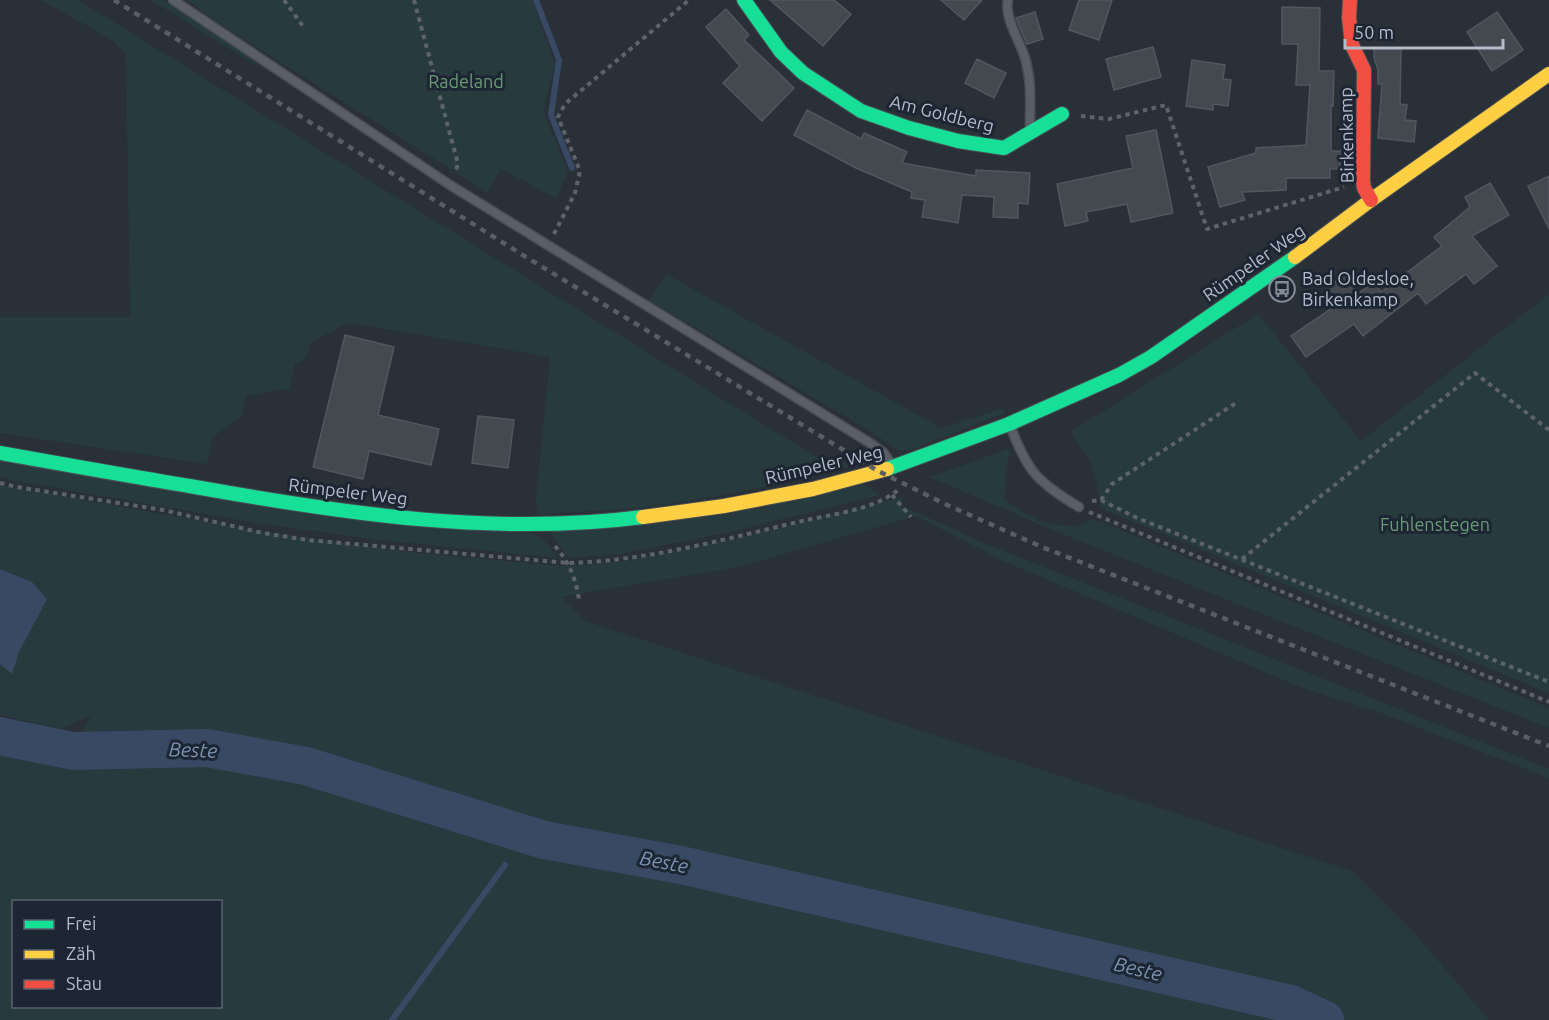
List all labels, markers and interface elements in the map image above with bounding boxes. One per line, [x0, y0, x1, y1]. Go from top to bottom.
scale bar [1345, 12, 1502, 50]
text: 50 m [1354, 22, 1394, 42]
park label: Radeland [428, 71, 504, 91]
street label: Birkenkamp [1335, 87, 1357, 183]
street label: Am Goldberg [888, 90, 996, 136]
street label: Rümpeler Weg [1199, 220, 1308, 305]
place label: Bad Oldesloe, Birkenkamp [1302, 268, 1414, 309]
bus stop icon: Bad Oldesloe, Birkenkamp [1267, 274, 1297, 304]
street label: Rümpeler Weg [763, 441, 884, 487]
street label: Rümpeler Weg [287, 474, 409, 508]
park label: Fuhlenstegen [1380, 514, 1490, 534]
water label: Beste [168, 737, 218, 762]
water label: Beste [638, 846, 690, 877]
legend [12, 900, 222, 1008]
text: Frei [66, 913, 96, 933]
text: Zäh [66, 943, 96, 963]
water label: Beste [1112, 952, 1164, 985]
text: Stau [66, 973, 102, 993]

